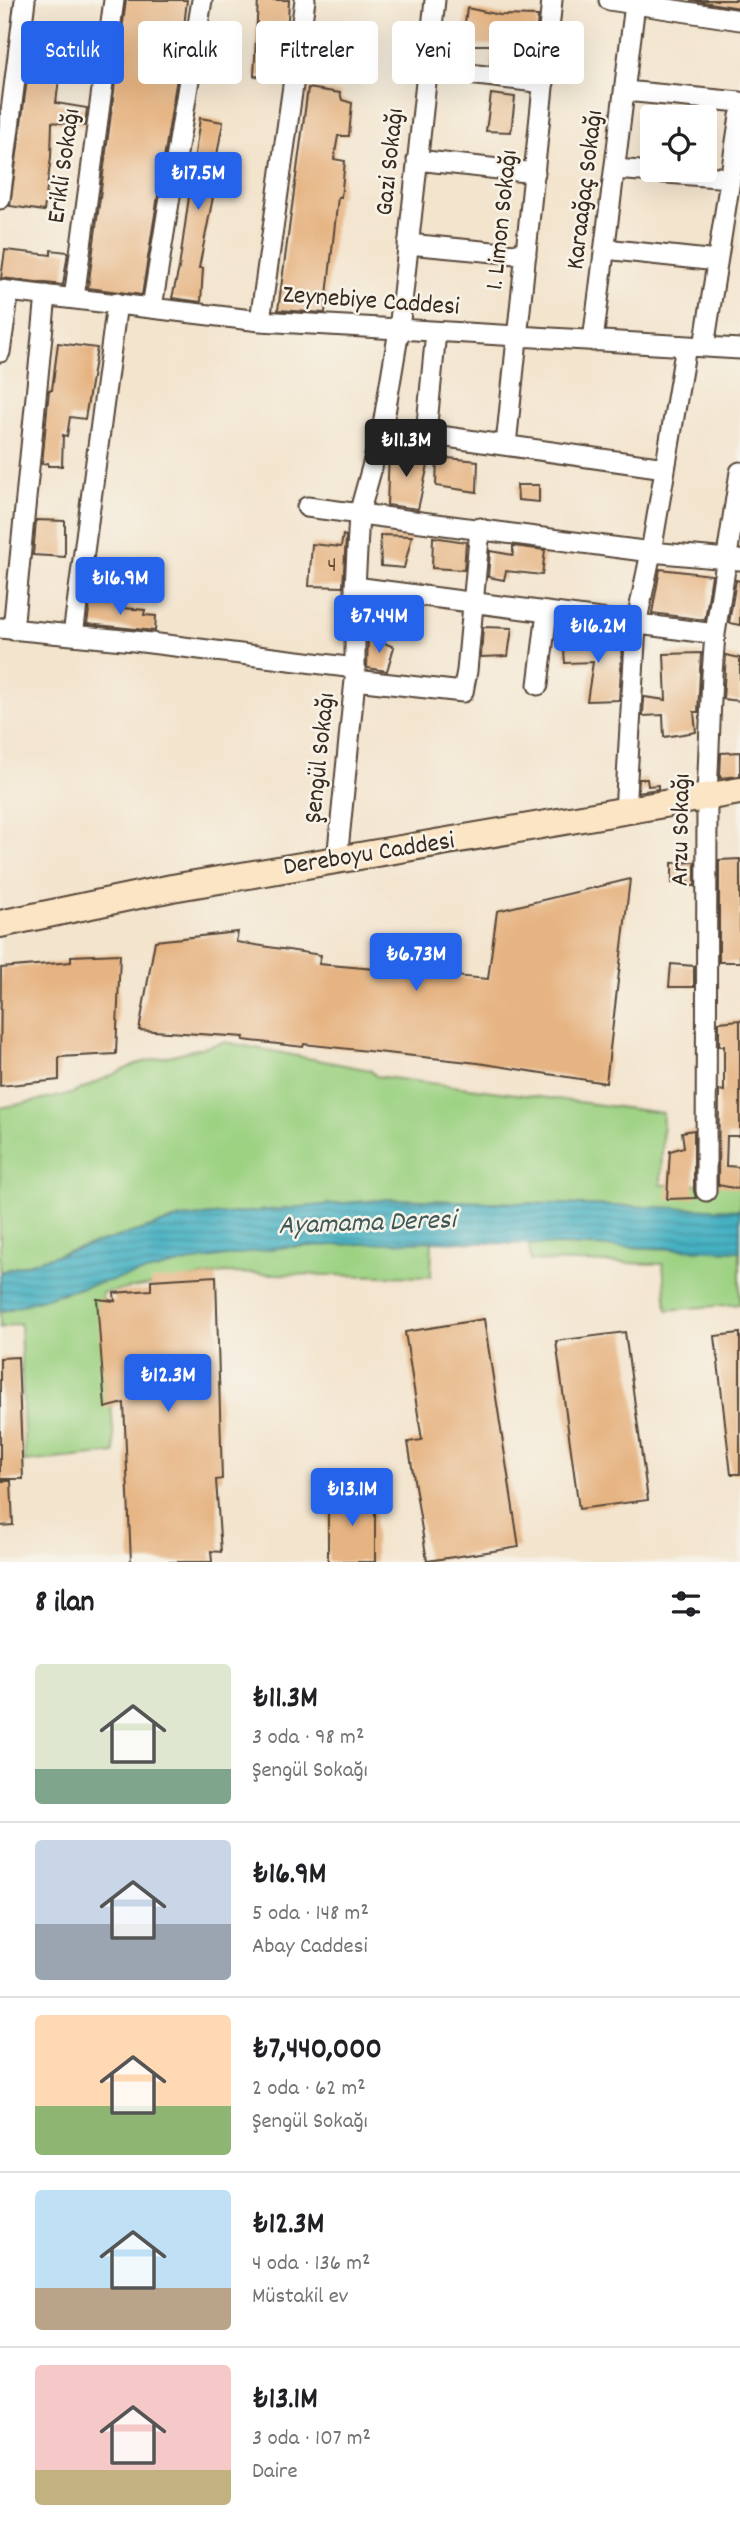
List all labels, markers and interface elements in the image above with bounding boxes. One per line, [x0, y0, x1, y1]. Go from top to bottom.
chip: Satılık [21, 21, 124, 84]
chip: Kiralık [138, 21, 242, 84]
chip: Filtreler [256, 21, 378, 84]
chip: Yeni [392, 21, 475, 84]
chip: Daire [489, 21, 584, 84]
map controls [640, 105, 717, 182]
button: locate [640, 105, 717, 182]
street label: Erikli Sokağı [39, 106, 91, 226]
street label: Gazi Sokağı [367, 106, 415, 218]
street label: Karaağaç Sokağı [558, 108, 614, 272]
street label: 1. Limon Sokağı [477, 148, 529, 292]
pin: ₺17.5M [141, 152, 255, 212]
text: ₺17.5M [171, 158, 225, 191]
street label: Zeynebiye Caddesi [281, 277, 461, 327]
pin: ₺11.3M [349, 420, 463, 479]
text: ₺11.3M [381, 425, 431, 458]
house number: 4 [327, 550, 337, 583]
pin: ₺16.9M [63, 558, 177, 617]
text: ₺16.9M [92, 563, 148, 596]
pin: ₺7.44M [322, 596, 436, 655]
text: ₺7.44M [350, 601, 408, 634]
pin: ₺16.2M [541, 606, 655, 665]
text: ₺16.2M [570, 611, 626, 644]
street label: Şengül Sokağı [296, 691, 346, 825]
street label: Arzu Sokağı [663, 773, 701, 887]
street label: Dereboyu Caddesi [281, 823, 458, 887]
pin: ₺6.73M [359, 934, 473, 993]
text: ₺6.73M [386, 939, 446, 972]
water label: Ayamama Deresi [278, 1202, 460, 1248]
pin: ₺12.3M [111, 1354, 225, 1414]
text: ₺12.3M [140, 1360, 196, 1393]
pin: ₺13.1M [295, 1468, 409, 1528]
text: ₺13.1M [327, 1474, 377, 1507]
text: 8 ilan [35, 1583, 94, 1626]
icon: filters [667, 1585, 705, 1623]
text: ₺11.3M [252, 1679, 318, 1722]
icon: home [91, 1692, 175, 1776]
text: 3 oda · 98 m² [252, 1722, 364, 1755]
text: Şengül Sokağı [252, 1755, 368, 1788]
text: ₺16.9M [252, 1855, 326, 1898]
icon: home [91, 1868, 175, 1952]
text: 5 oda · 148 m² [252, 1898, 369, 1931]
text: Abay Caddesi [252, 1931, 368, 1964]
text: ₺7,440,000 [252, 2030, 382, 2073]
icon: home [91, 2043, 175, 2127]
text: 2 oda · 62 m² [252, 2073, 366, 2106]
text: Şengül Sokağı [252, 2106, 368, 2139]
text: ₺12.3M [252, 2205, 324, 2248]
icon: home [91, 2218, 175, 2302]
text: 4 oda · 136 m² [252, 2248, 370, 2281]
text: Müstakil ev [252, 2281, 348, 2314]
text: ₺13.1M [252, 2380, 318, 2423]
icon: home [91, 2393, 175, 2477]
text: 3 oda · 107 m² [252, 2423, 371, 2456]
text: Daire [252, 2456, 298, 2489]

